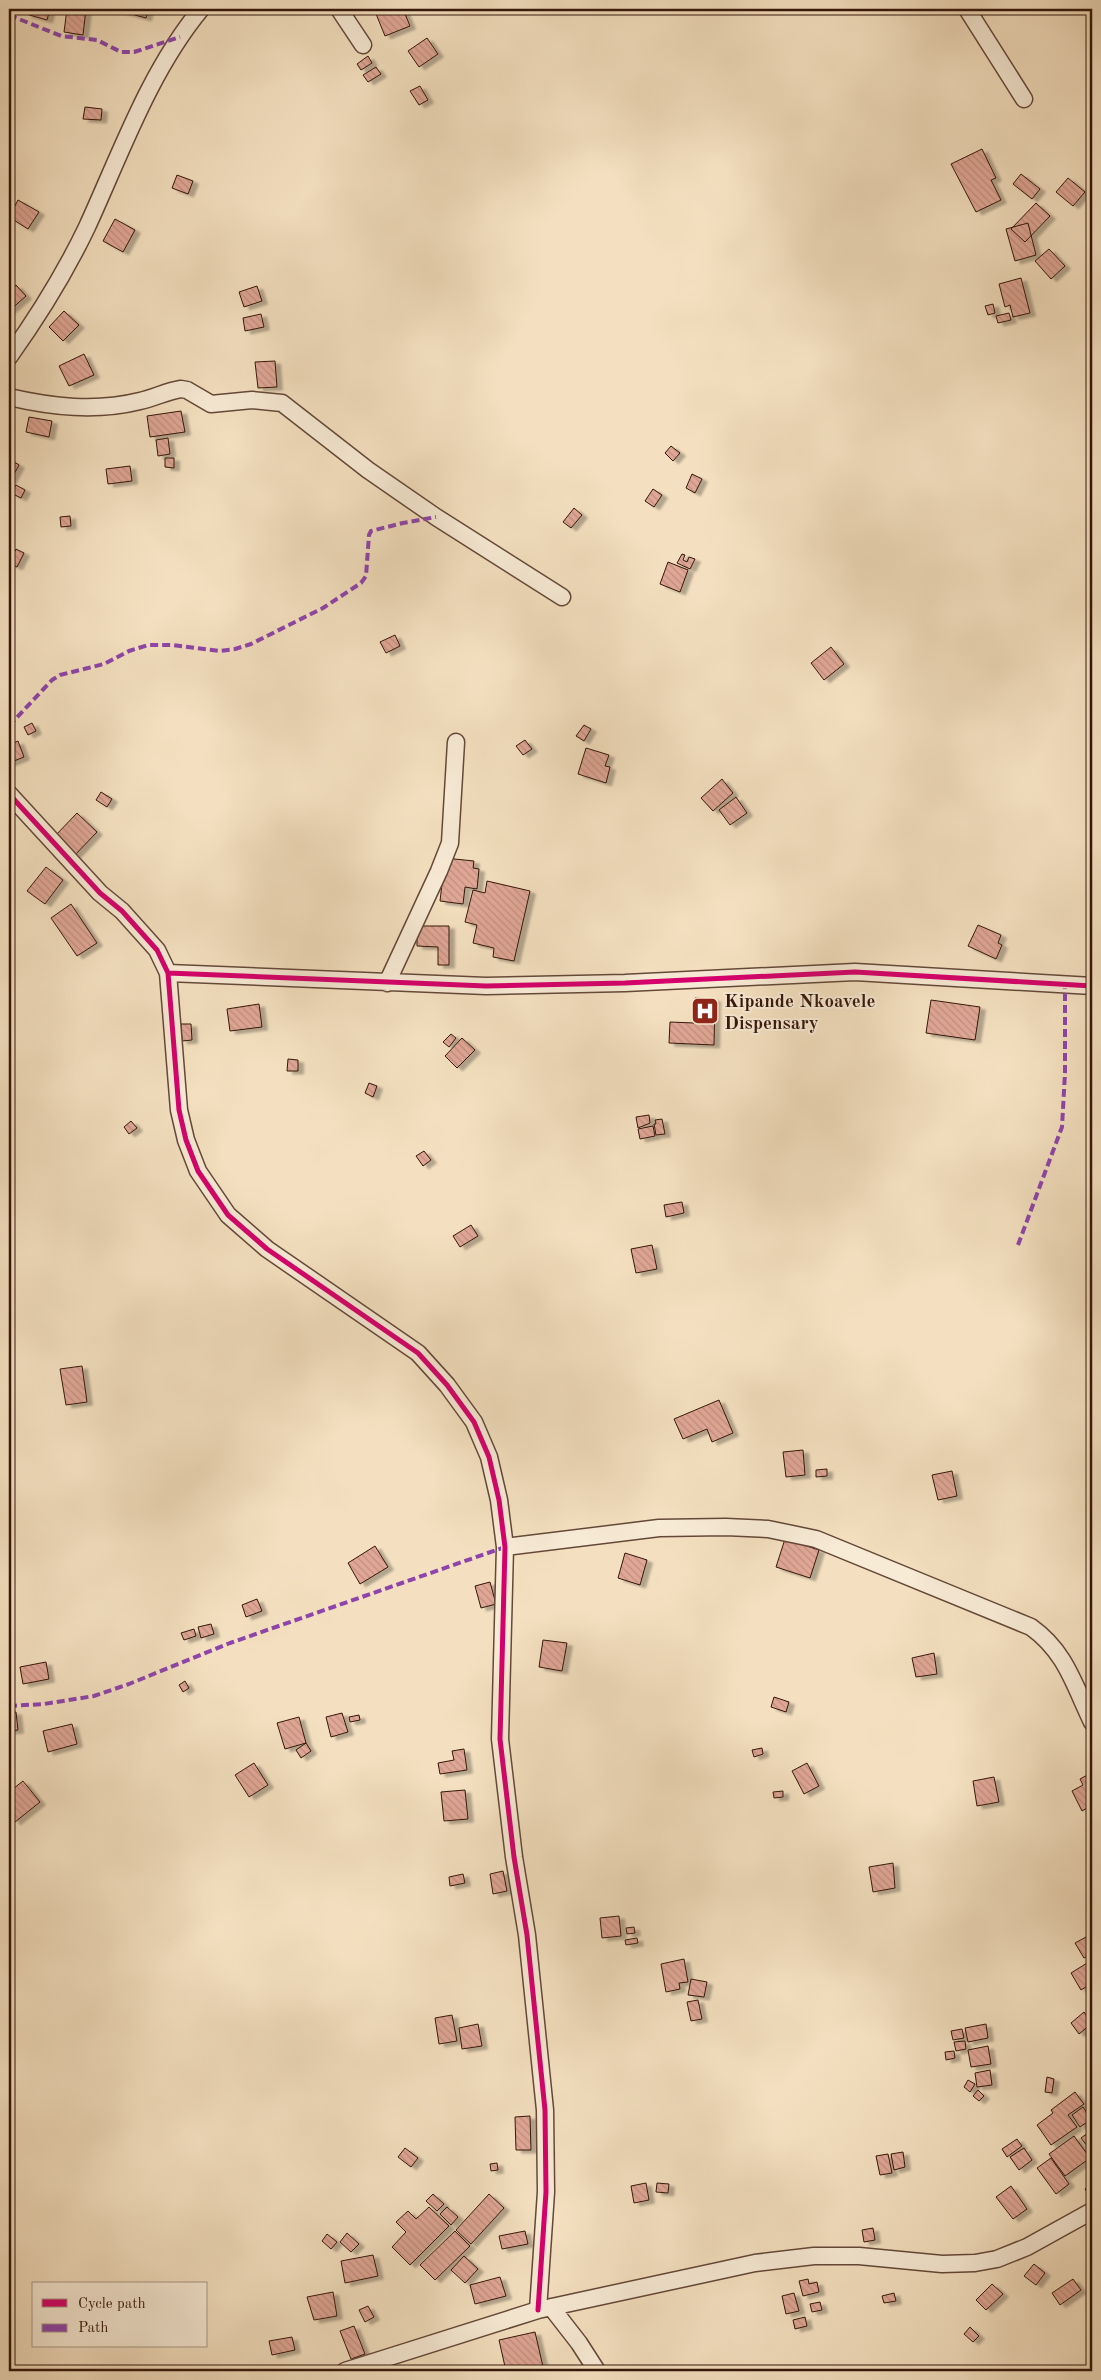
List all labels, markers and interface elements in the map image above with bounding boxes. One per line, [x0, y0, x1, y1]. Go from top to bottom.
place label: Kipande Nkoavele Dispensary [724, 993, 876, 1034]
hospital icon: Kipande Nkoavele Dispensary [690, 996, 720, 1026]
legend [32, 2282, 208, 2348]
text: Cycle path [78, 2297, 146, 2312]
text: Path [78, 2321, 108, 2336]

